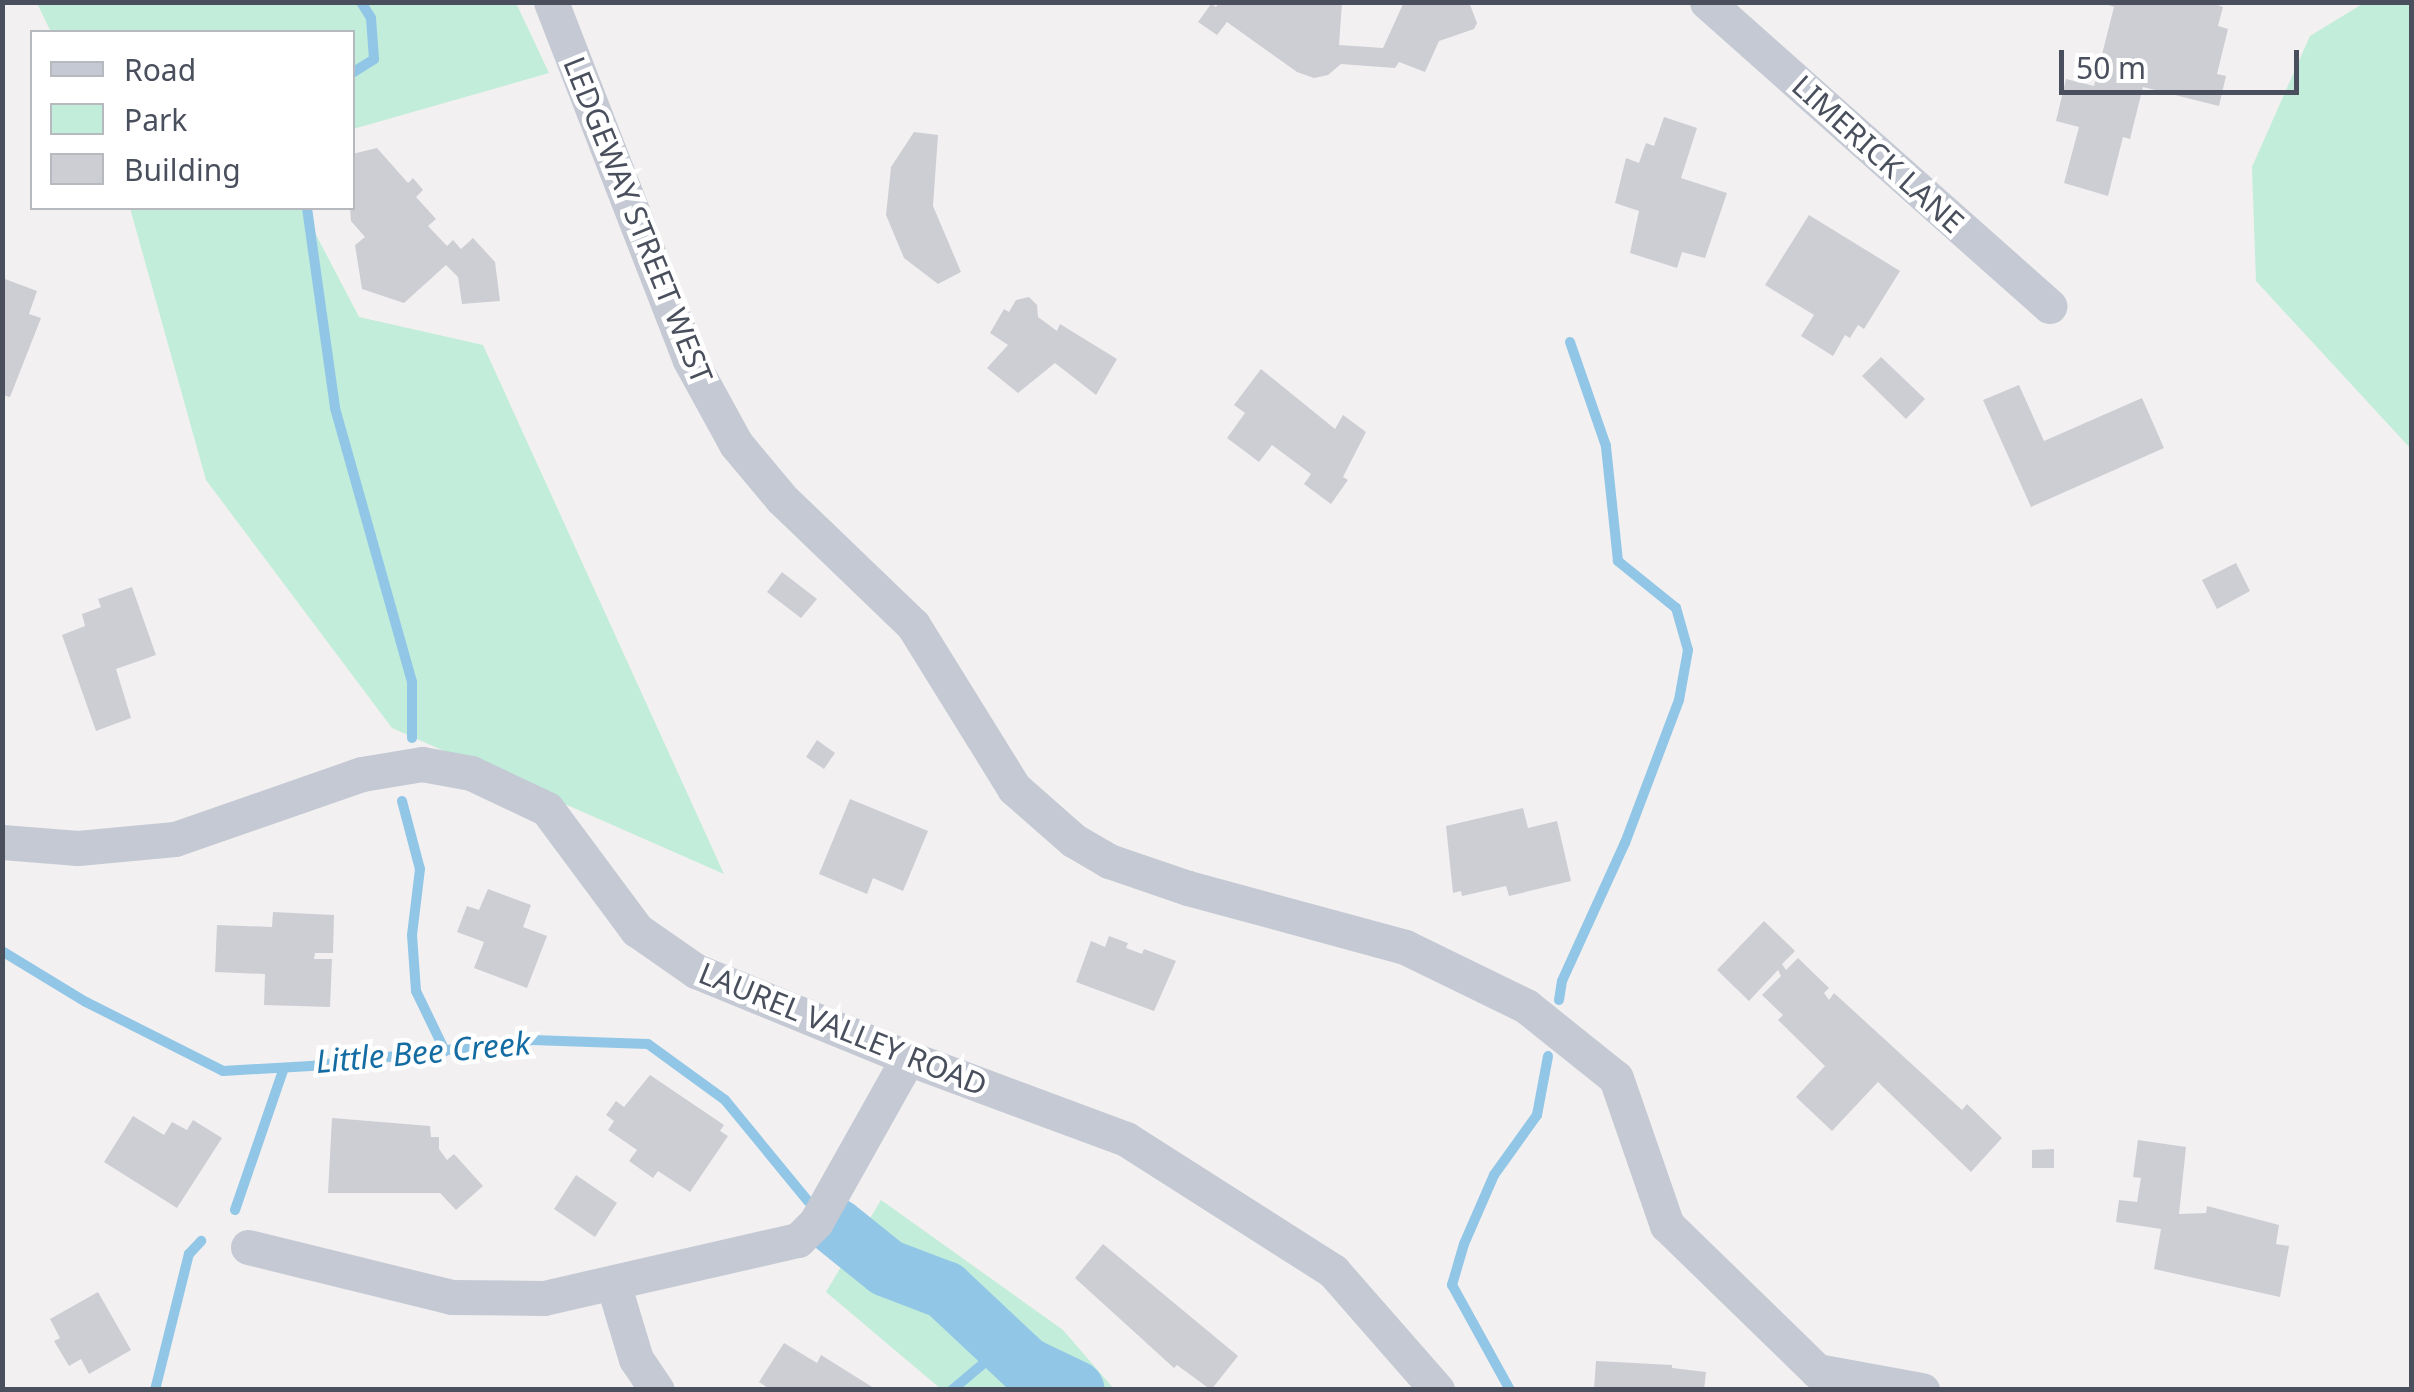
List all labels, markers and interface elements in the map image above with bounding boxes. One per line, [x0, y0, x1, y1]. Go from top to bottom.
legend [30, 30, 355, 210]
scale bar [2064, 30, 2304, 92]
text: 50 m [2076, 47, 2146, 88]
text: Road [124, 49, 196, 90]
street label: LEDGEWAY STREET WEST [556, 51, 720, 389]
street label: LIMERICK LANE [1785, 68, 1971, 240]
text: Park [124, 99, 187, 140]
text: Building [124, 149, 241, 190]
street label: LAUREL VALLEY ROAD [694, 955, 992, 1103]
water label: Little Bee Creek [314, 1023, 532, 1081]

